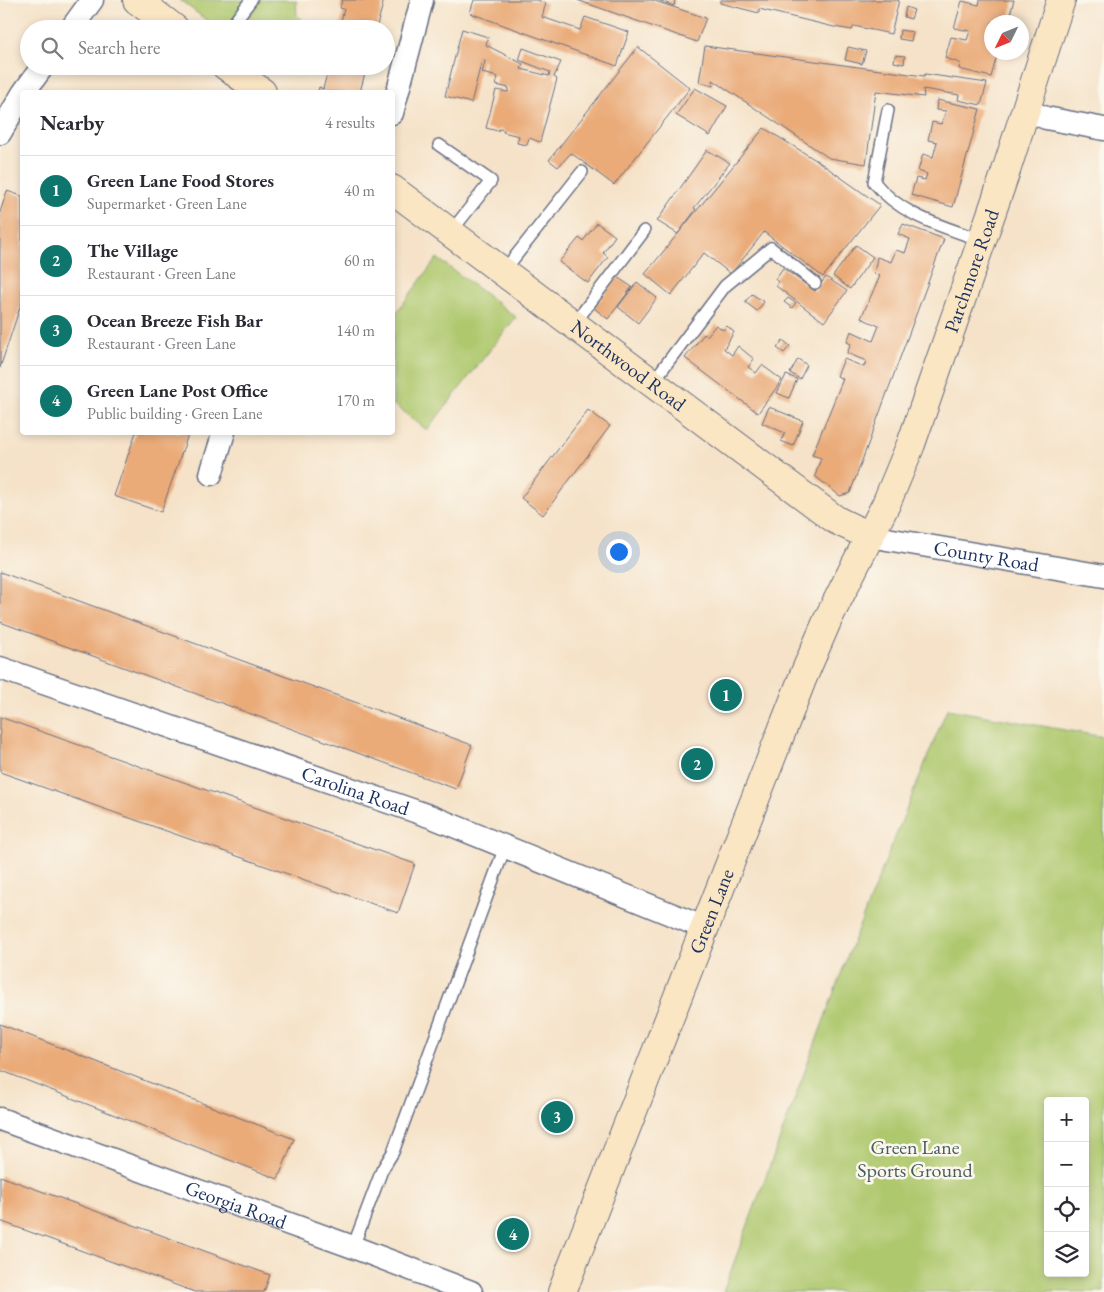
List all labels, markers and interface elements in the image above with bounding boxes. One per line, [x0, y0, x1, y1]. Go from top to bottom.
north arrow [984, 15, 1029, 60]
search box [20, 20, 395, 75]
icon: search [38, 34, 66, 62]
text: Search here [78, 35, 160, 60]
text: Nearby [40, 109, 104, 136]
text: 4 results [325, 112, 375, 133]
text: Green Lane Food Stores [87, 168, 274, 193]
text: 1 [52, 180, 60, 201]
text: 40 m [344, 180, 375, 201]
text: Supermarket · Green Lane [87, 193, 247, 214]
street label: Parchmore Road [938, 205, 1005, 336]
text: The Village [87, 238, 178, 263]
text: 2 [52, 250, 60, 271]
text: 60 m [344, 250, 375, 271]
text: Restaurant · Green Lane [87, 263, 236, 284]
text: Ocean Breeze Fish Bar [87, 308, 263, 333]
street label: Northwood Road [566, 314, 692, 417]
text: 3 [52, 320, 60, 341]
text: 140 m [336, 320, 375, 341]
text: Restaurant · Green Lane [87, 333, 236, 354]
text: Green Lane Post Office [87, 378, 268, 403]
text: 4 [52, 390, 60, 411]
text: 170 m [336, 390, 375, 411]
text: Public building · Green Lane [87, 403, 263, 424]
street label: County Road [932, 534, 1042, 578]
your location [606, 539, 632, 565]
pin: 1 [710, 676, 742, 714]
pin: 2 [681, 745, 713, 783]
street label: Carolina Road [298, 760, 414, 822]
street label: Green Lane [683, 865, 740, 958]
map controls [1044, 1097, 1089, 1277]
button: + [1044, 1097, 1089, 1142]
pin: 3 [541, 1098, 573, 1136]
park label: Green Lane Sports Ground [857, 1134, 974, 1183]
button: − [1044, 1142, 1089, 1187]
street label: Georgia Road [182, 1174, 291, 1235]
button: locate [1044, 1187, 1089, 1232]
pin: 4 [497, 1215, 529, 1253]
button: layers [1044, 1232, 1089, 1277]

